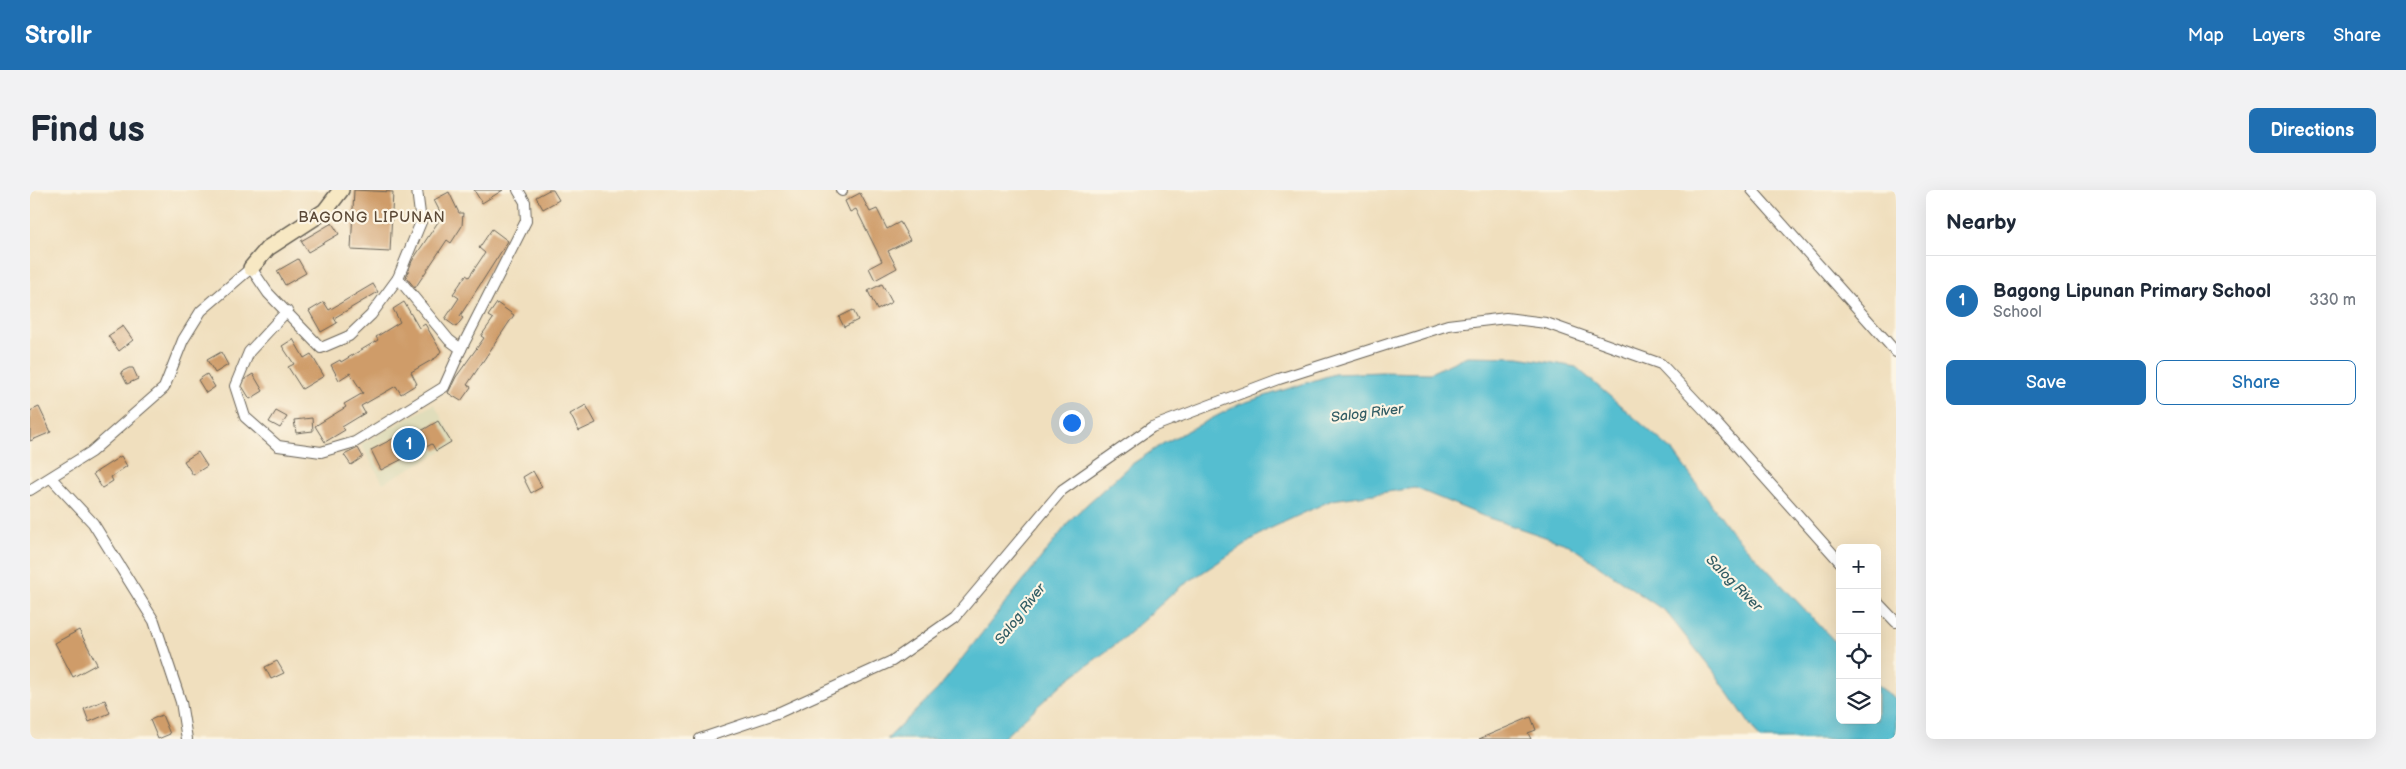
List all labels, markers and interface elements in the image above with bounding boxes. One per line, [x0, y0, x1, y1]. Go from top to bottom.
text: Strollr [25, 21, 92, 50]
text: Map [2188, 25, 2224, 46]
text: Layers [2252, 25, 2305, 46]
text: Share [2333, 25, 2381, 46]
button: Directions [2249, 108, 2376, 153]
text: Find us [30, 109, 145, 152]
district label: BAGONG LIPUNAN [298, 208, 446, 227]
text: Nearby [1946, 210, 2016, 235]
text: Bagong Lipunan Primary School [1993, 280, 2271, 303]
text: 1 [1959, 291, 1965, 310]
text: 330 m [2309, 291, 2356, 310]
text: School [1993, 303, 2042, 322]
button: Save [1946, 360, 2146, 405]
button: Share [2156, 360, 2356, 405]
water label: Salog River [1330, 400, 1405, 426]
your location [1059, 410, 1085, 436]
pin: 1 [393, 425, 425, 463]
map controls [1836, 544, 1881, 724]
button: + [1836, 544, 1881, 589]
water label: Salog River [1702, 551, 1766, 615]
water label: Salog River [991, 579, 1050, 648]
button: − [1836, 589, 1881, 634]
button: locate [1836, 634, 1881, 679]
button: layers [1836, 679, 1881, 724]

